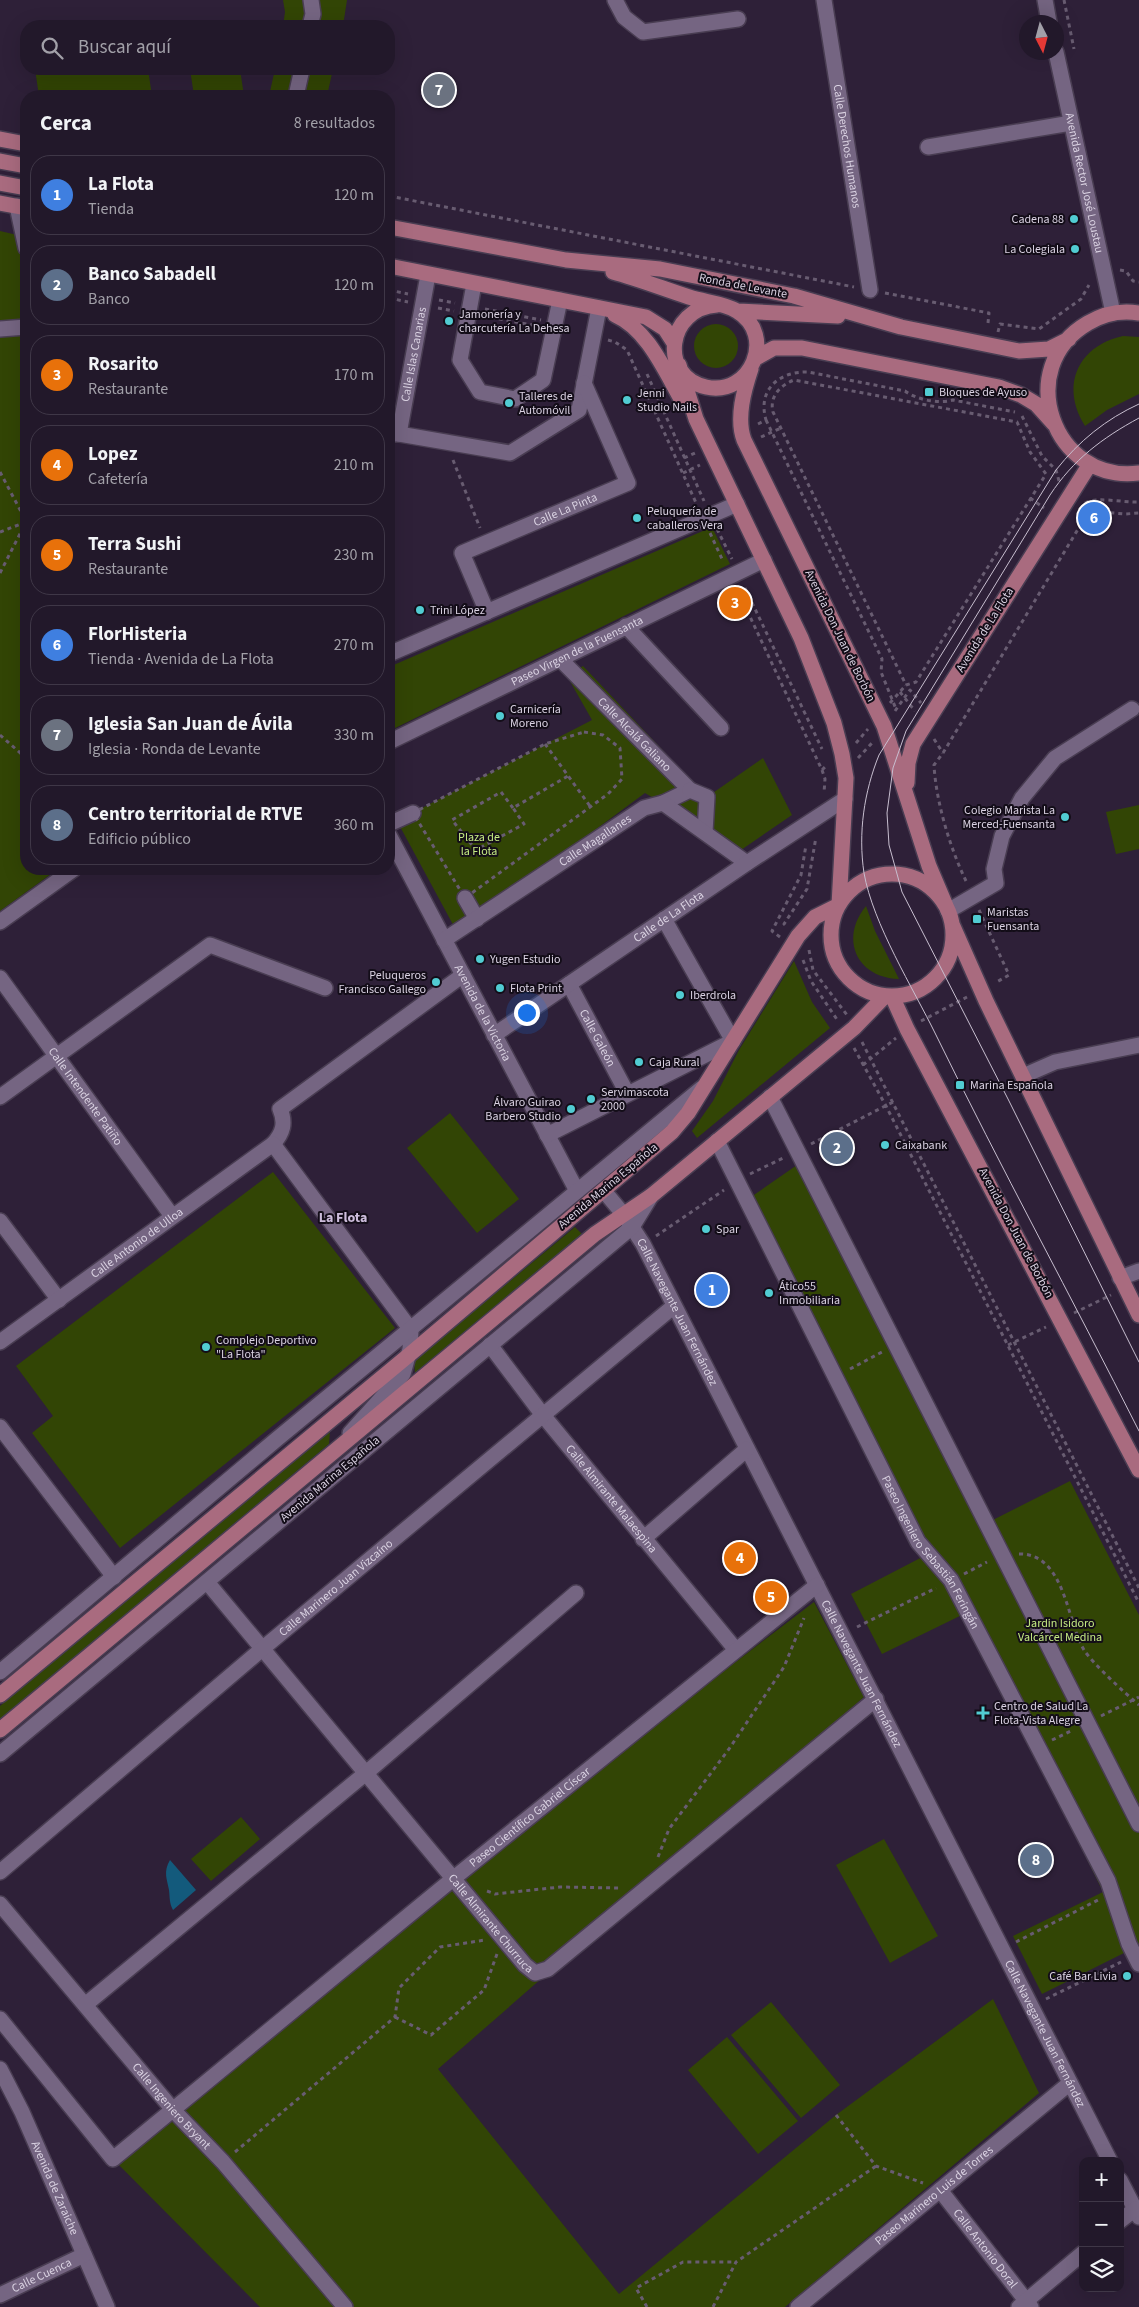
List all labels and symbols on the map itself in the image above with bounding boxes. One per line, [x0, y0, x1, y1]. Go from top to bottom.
north arrow [1019, 15, 1064, 60]
pin: 7 [423, 71, 455, 109]
street label: Calle Derechos Humanos [829, 83, 865, 209]
street label: Avenida Rector José Loustau [1061, 111, 1108, 255]
place label: Cadena 88 [1012, 211, 1064, 228]
marker: Cadena 88 [1068, 213, 1080, 225]
place label: La Colegiala [1004, 241, 1065, 258]
marker: La Colegiala [1069, 243, 1081, 255]
street label: Ronda de Levante [697, 269, 789, 303]
street label: Calle Islas Canarias [397, 306, 431, 403]
place label: Jamonería y charcutería La Dehesa [459, 306, 570, 337]
marker: Jamonería y charcutería La Dehesa [443, 315, 455, 327]
place label: Bloques de Ayuso [939, 384, 1027, 401]
place label: Jenni Studio Nails [637, 385, 697, 416]
marker: Bloques de Ayuso [923, 386, 935, 398]
place label: Talleres de Automóvil [519, 388, 573, 419]
marker: Jenni Studio Nails [621, 394, 633, 406]
marker: Talleres de Automóvil [503, 397, 515, 409]
street label: Calle La Pinta [531, 488, 600, 531]
pin: 6 [1078, 499, 1110, 537]
place label: Peluquería de caballeros Vera [647, 503, 723, 534]
marker: Peluquería de caballeros Vera [631, 512, 643, 524]
street label: Avenida Don Juan de Borbón [801, 567, 879, 705]
pin: 3 [719, 584, 751, 622]
street label: Avenida de La Flota [952, 584, 1018, 676]
place label: Trini López [430, 602, 485, 619]
marker: Trini López [414, 604, 426, 616]
street label: Paseo Virgen de la Fuensanta [508, 611, 646, 690]
street label: Calle Alcalá Galiano [594, 693, 675, 775]
place label: Carnicería Moreno [510, 701, 561, 732]
marker: Carnicería Moreno [494, 710, 506, 722]
place label: Colegio Marista La Merced-Fuensanta [962, 802, 1055, 833]
street label: Calle Magallanes [555, 810, 635, 870]
marker: Colegio Marista La Merced-Fuensanta [1059, 811, 1071, 823]
park label: Plaza de la Flota [458, 829, 500, 860]
street label: Calle de La Flota [630, 886, 707, 946]
place label: Maristas Fuensanta [987, 904, 1039, 935]
marker: Maristas Fuensanta [971, 913, 983, 925]
place label: Yugen Estudio [489, 951, 560, 968]
marker: Yugen Estudio [474, 953, 486, 965]
street label: Avenida de la Victoria [450, 961, 515, 1064]
place label: Peluqueros Francisco Gallego [338, 967, 426, 998]
marker: Peluqueros Francisco Gallego [430, 976, 442, 988]
place label: Flota Print [510, 980, 562, 997]
marker: Flota Print [494, 982, 506, 994]
place label: Iberdrola [690, 987, 736, 1004]
marker: Iberdrola [674, 989, 686, 1001]
your location [514, 1000, 540, 1026]
street label: Calle Galeón [575, 1006, 620, 1070]
street label: Calle Intendente Patiño [44, 1044, 127, 1149]
place label: Caja Rural [649, 1054, 700, 1071]
marker: Caja Rural [633, 1056, 645, 1068]
place label: Marina Española [970, 1077, 1053, 1094]
marker: Marina Española [954, 1079, 966, 1091]
place label: Servimascota 2000 [601, 1084, 669, 1115]
marker: Servimascota 2000 [585, 1093, 597, 1105]
place label: Álvaro Guirao Barbero Studio [485, 1094, 561, 1125]
marker: Álvaro Guirao Barbero Studio [565, 1103, 577, 1115]
pin: 2 [821, 1129, 853, 1167]
place label: Caixabank [895, 1137, 947, 1154]
street label: Avenida Marina Española [554, 1139, 662, 1233]
marker: Caixabank [879, 1139, 891, 1151]
street label: Avenida Don Juan de Borbón [974, 1165, 1058, 1301]
street label: Calle Antonio de Ulloa [87, 1203, 187, 1282]
district label: La Flota [319, 1208, 367, 1228]
place label: Spar [716, 1221, 740, 1238]
marker: Spar [700, 1223, 712, 1235]
street label: Calle Navegante Juan Fernández [633, 1235, 722, 1389]
pin: 1 [696, 1271, 728, 1309]
place label: Ático55 Inmobiliaria [779, 1278, 840, 1309]
marker: Ático55 Inmobiliaria [763, 1287, 775, 1299]
place label: Complejo Deportivo "La Flota" [216, 1332, 317, 1363]
marker: Complejo Deportivo "La Flota" [200, 1341, 212, 1353]
street label: Avenida Marina Española [276, 1432, 384, 1526]
street label: Calle Almirante Malaespina [562, 1441, 661, 1557]
street label: Paseo Ingeniero Sebastián Feringán [877, 1472, 984, 1632]
street label: Calle Marinero Juan Vizcaíno [275, 1535, 396, 1640]
pin: 4 [724, 1539, 756, 1577]
pin: 5 [755, 1578, 787, 1616]
street label: Calle Navegante Juan Fernández [817, 1597, 906, 1750]
park label: Jardin Isidoro Valcárcel Medina [1018, 1615, 1102, 1646]
place label: Centro de Salud La Flota-Vista Alegre [994, 1698, 1088, 1729]
marker: Centro de Salud La Flota-Vista Alegre [976, 1706, 990, 1720]
street label: Paseo Científico Gabriel Císcar [465, 1762, 595, 1871]
pin: 8 [1020, 1841, 1052, 1879]
street label: Calle Almirante Churruca [444, 1870, 537, 1977]
street label: Calle Navegante Juan Fernández [1000, 1957, 1090, 2110]
place label: Café Bar Livia [1049, 1968, 1117, 1985]
marker: Café Bar Livia [1121, 1970, 1133, 1982]
street label: Calle Ingeniero Bryant [128, 2059, 215, 2153]
street label: Avenida de Zaraiche [27, 2138, 83, 2237]
street label: Paseo Marinero Luis de Torres [871, 2141, 997, 2249]
street label: Calle Antonio Doral [949, 2205, 1022, 2292]
street label: Calle Cuenca [9, 2254, 74, 2297]

